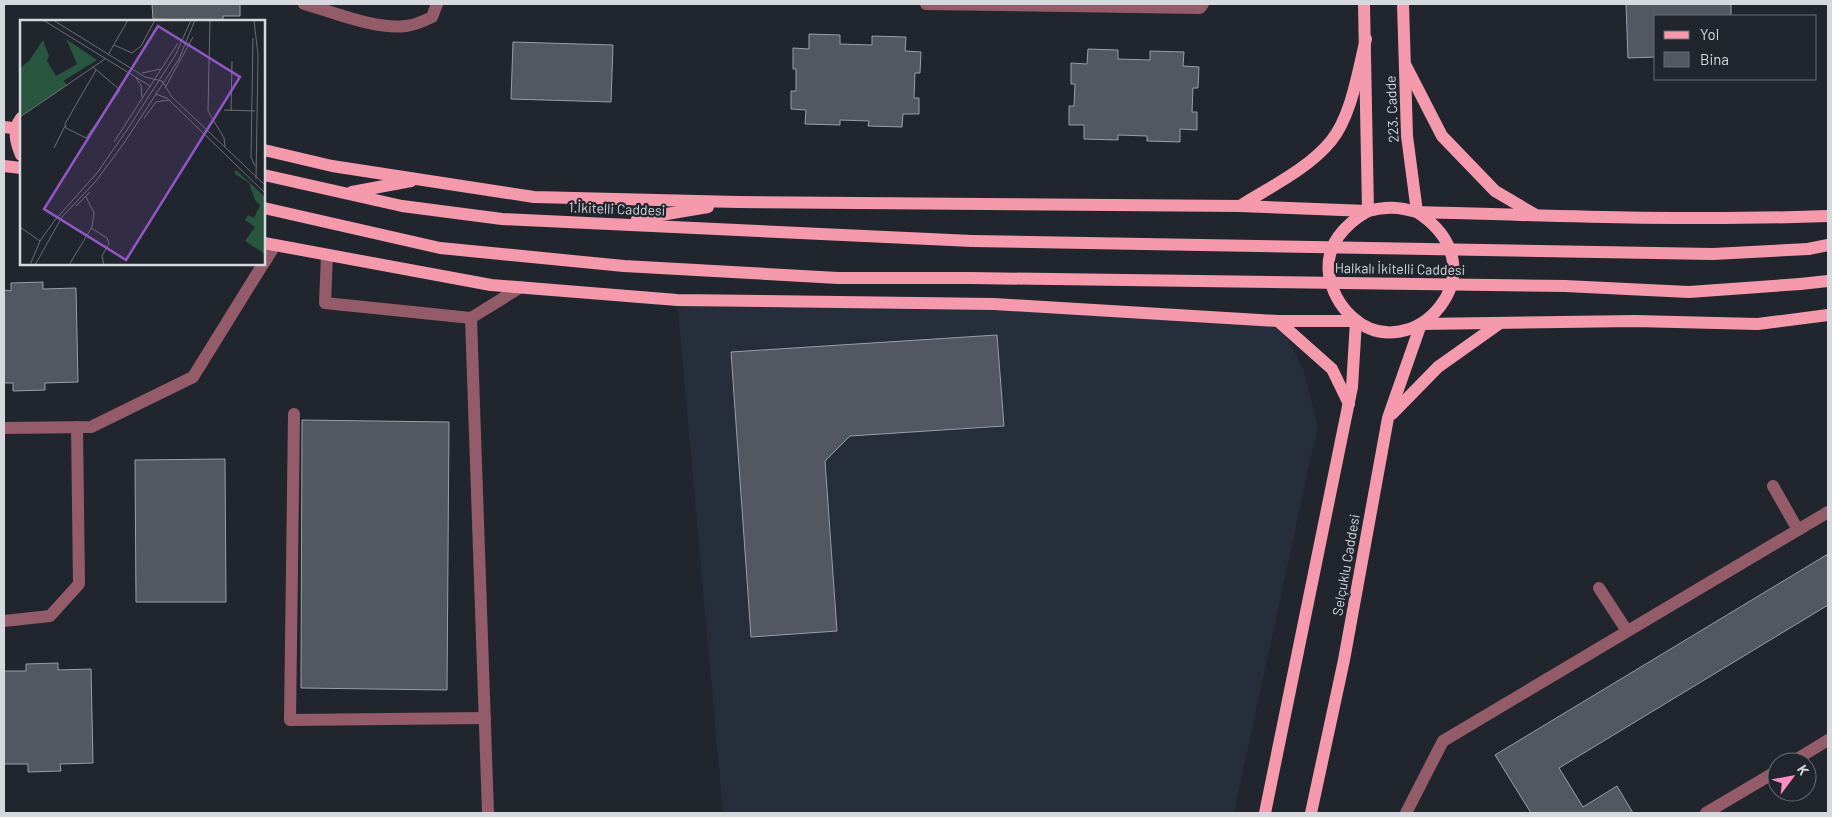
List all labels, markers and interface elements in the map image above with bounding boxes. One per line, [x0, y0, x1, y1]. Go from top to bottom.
legend [1654, 15, 1817, 80]
inset map [20, 20, 265, 265]
text: Yol [1700, 25, 1719, 43]
text: Bina [1700, 50, 1729, 68]
street label: 223. Cadde [1381, 75, 1402, 143]
street label: 1.İkitelli Caddesi [568, 198, 666, 219]
street label: Halkalı İkitelli Caddesi [1335, 259, 1465, 278]
street label: Selçuklu Caddesi [1328, 513, 1363, 617]
north arrow [1767, 752, 1817, 802]
text: K [1794, 762, 1813, 778]

